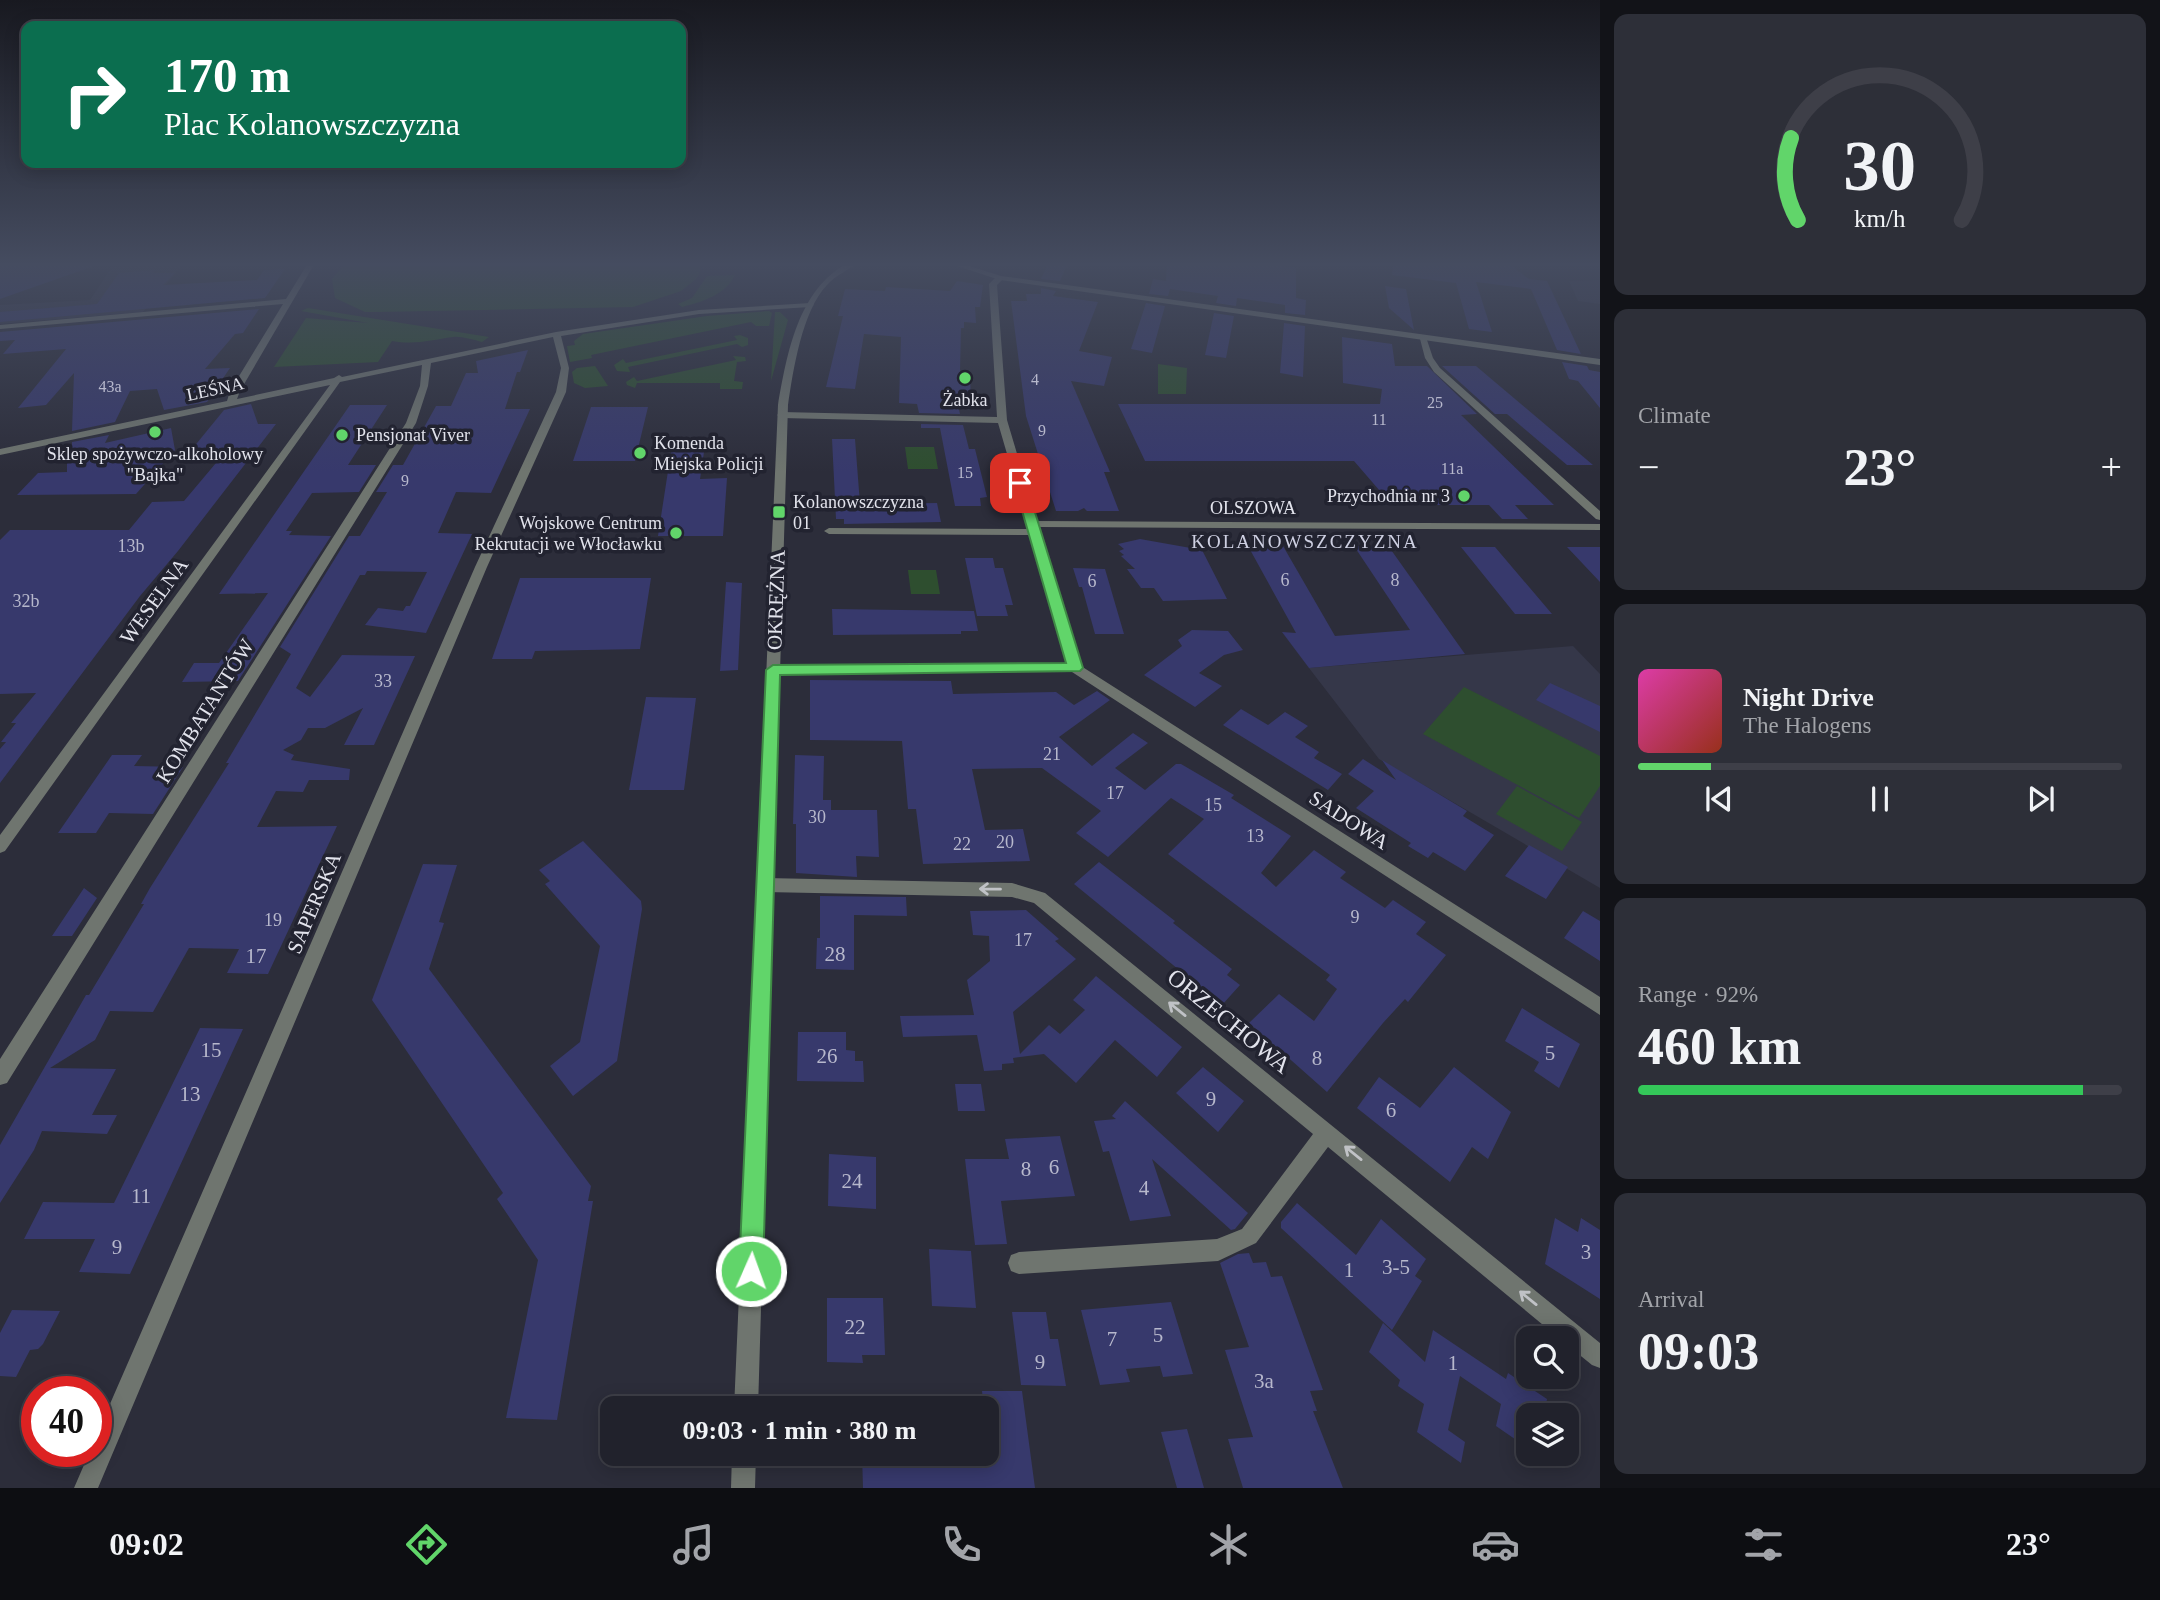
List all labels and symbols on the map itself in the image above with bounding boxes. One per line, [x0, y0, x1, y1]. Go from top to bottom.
marker: Żabka [957, 370, 973, 386]
house number: 4 [1031, 371, 1039, 388]
street label: LEŚNA [184, 372, 245, 405]
house number: 43a [98, 378, 122, 395]
place label: Żabka [943, 390, 987, 410]
house number: 25 [1427, 394, 1443, 411]
house number: 11 [1371, 411, 1387, 428]
house number: 9 [1038, 422, 1046, 439]
marker: Sklep spożywczo-alkoholowy "Bajka" [147, 424, 163, 440]
place label: Pensjonat Viver [356, 425, 470, 445]
marker: Pensjonat Viver [334, 427, 350, 443]
place label: Komenda Miejska Policji [654, 433, 764, 474]
place label: Sklep spożywczo-alkoholowy "Bajka" [47, 444, 263, 485]
marker: Komenda Miejska Policji [632, 445, 648, 461]
pin [990, 453, 1050, 513]
house number: 11a [1441, 460, 1463, 477]
house number: 15 [957, 464, 973, 481]
house number: 9 [401, 472, 409, 489]
place label: Przychodnia nr 3 [1327, 486, 1450, 506]
marker: Przychodnia nr 3 [1456, 488, 1472, 504]
place label: Kolanowszczyzna 01 [793, 492, 924, 533]
street label: OLSZOWA [1210, 498, 1296, 518]
marker: Kolanowszczyzna 01 [771, 504, 787, 520]
place label: Wojskowe Centrum Rekrutacji we Włocławku [474, 513, 662, 554]
marker: Wojskowe Centrum Rekrutacji we Włocławku [668, 525, 684, 541]
district label: KOLANOWSZCZYZNA [1191, 531, 1419, 552]
house number: 13b [118, 536, 145, 556]
street label: OKRĘŻNA [762, 549, 790, 651]
street label: WESELNA [115, 553, 194, 649]
house number: 6 [1281, 570, 1290, 590]
house number: 8 [1391, 570, 1400, 590]
house number: 6 [1088, 571, 1097, 591]
house number: 32b [13, 591, 40, 611]
street label: KOMBATANTÓW [151, 634, 259, 787]
house number: 33 [374, 671, 392, 691]
house number: 21 [1043, 744, 1061, 764]
house number: 17 [1106, 783, 1124, 803]
street label: SADOWA [1305, 785, 1394, 855]
house number: 15 [1204, 795, 1222, 815]
house number: 30 [808, 807, 826, 827]
house number: 13 [1246, 826, 1264, 846]
house number: 20 [996, 832, 1014, 852]
house number: 22 [953, 834, 971, 854]
street label: SAPERSKA [282, 848, 346, 957]
one-way arrow [978, 883, 1001, 896]
house number: 9 [1351, 907, 1360, 927]
house number: 19 [264, 910, 282, 930]
house number: 17 [1014, 930, 1032, 950]
house number: 28 [825, 942, 846, 966]
house number: 17 [246, 944, 267, 968]
street label: ORZECHOWA [1162, 963, 1296, 1079]
one-way arrow [1168, 1001, 1186, 1017]
house number: 15 [201, 1038, 222, 1062]
house number: 5 [1545, 1041, 1555, 1065]
house number: 26 [817, 1044, 838, 1068]
house number: 8 [1312, 1046, 1322, 1070]
house number: 13 [180, 1082, 201, 1106]
house number: 9 [1206, 1087, 1216, 1111]
house number: 6 [1386, 1098, 1396, 1122]
one-way arrow [1344, 1146, 1362, 1161]
house number: 6 [1049, 1155, 1059, 1179]
house number: 8 [1021, 1157, 1031, 1181]
house number: 24 [842, 1169, 863, 1193]
house number: 4 [1139, 1176, 1150, 1200]
house number: 11 [131, 1184, 151, 1208]
position arrow [714, 1234, 788, 1308]
house number: 9 [112, 1235, 122, 1259]
house number: 3 [1581, 1240, 1591, 1264]
house number: 3-5 [1382, 1255, 1410, 1279]
house number: 1 [1344, 1258, 1354, 1282]
one-way arrow [1520, 1290, 1538, 1306]
house number: 22 [845, 1315, 866, 1339]
house number: 5 [1153, 1323, 1163, 1347]
house number: 7 [1107, 1327, 1117, 1351]
house number: 9 [1035, 1350, 1045, 1374]
house number: 1 [1448, 1351, 1458, 1375]
house number: 3a [1254, 1369, 1275, 1393]
speed limit sign: 40 [21, 1376, 112, 1467]

